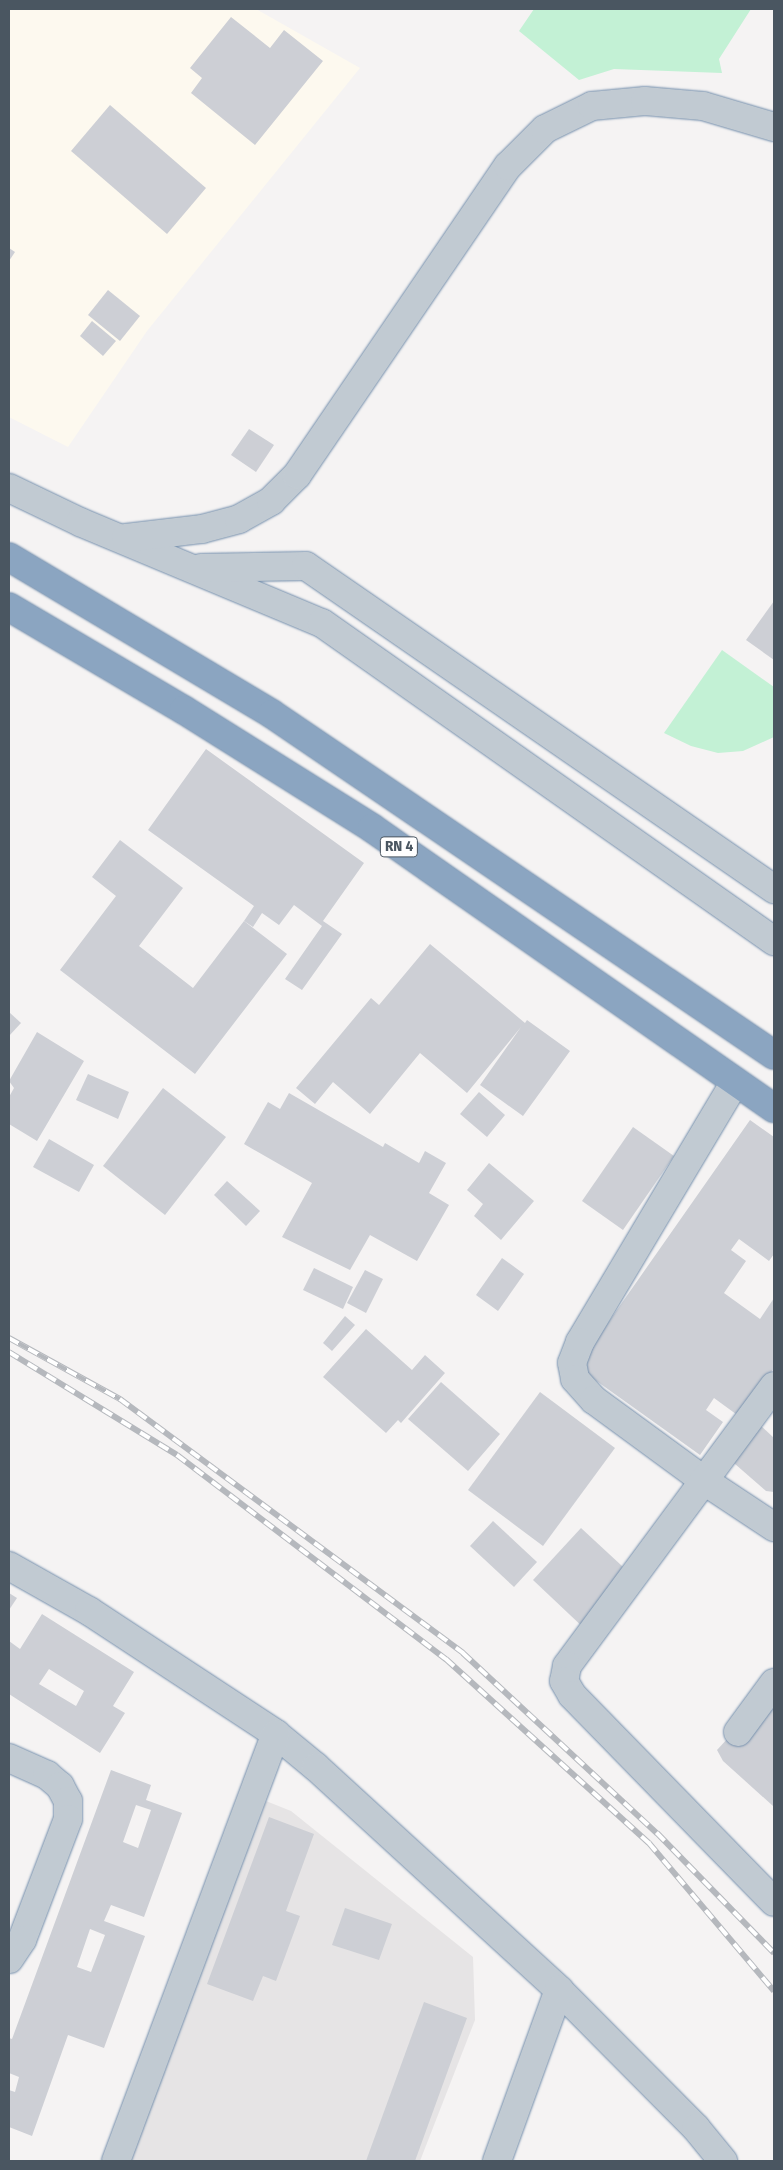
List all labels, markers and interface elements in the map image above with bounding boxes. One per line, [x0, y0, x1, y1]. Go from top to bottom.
road number: RN 4 [379, 834, 419, 860]

